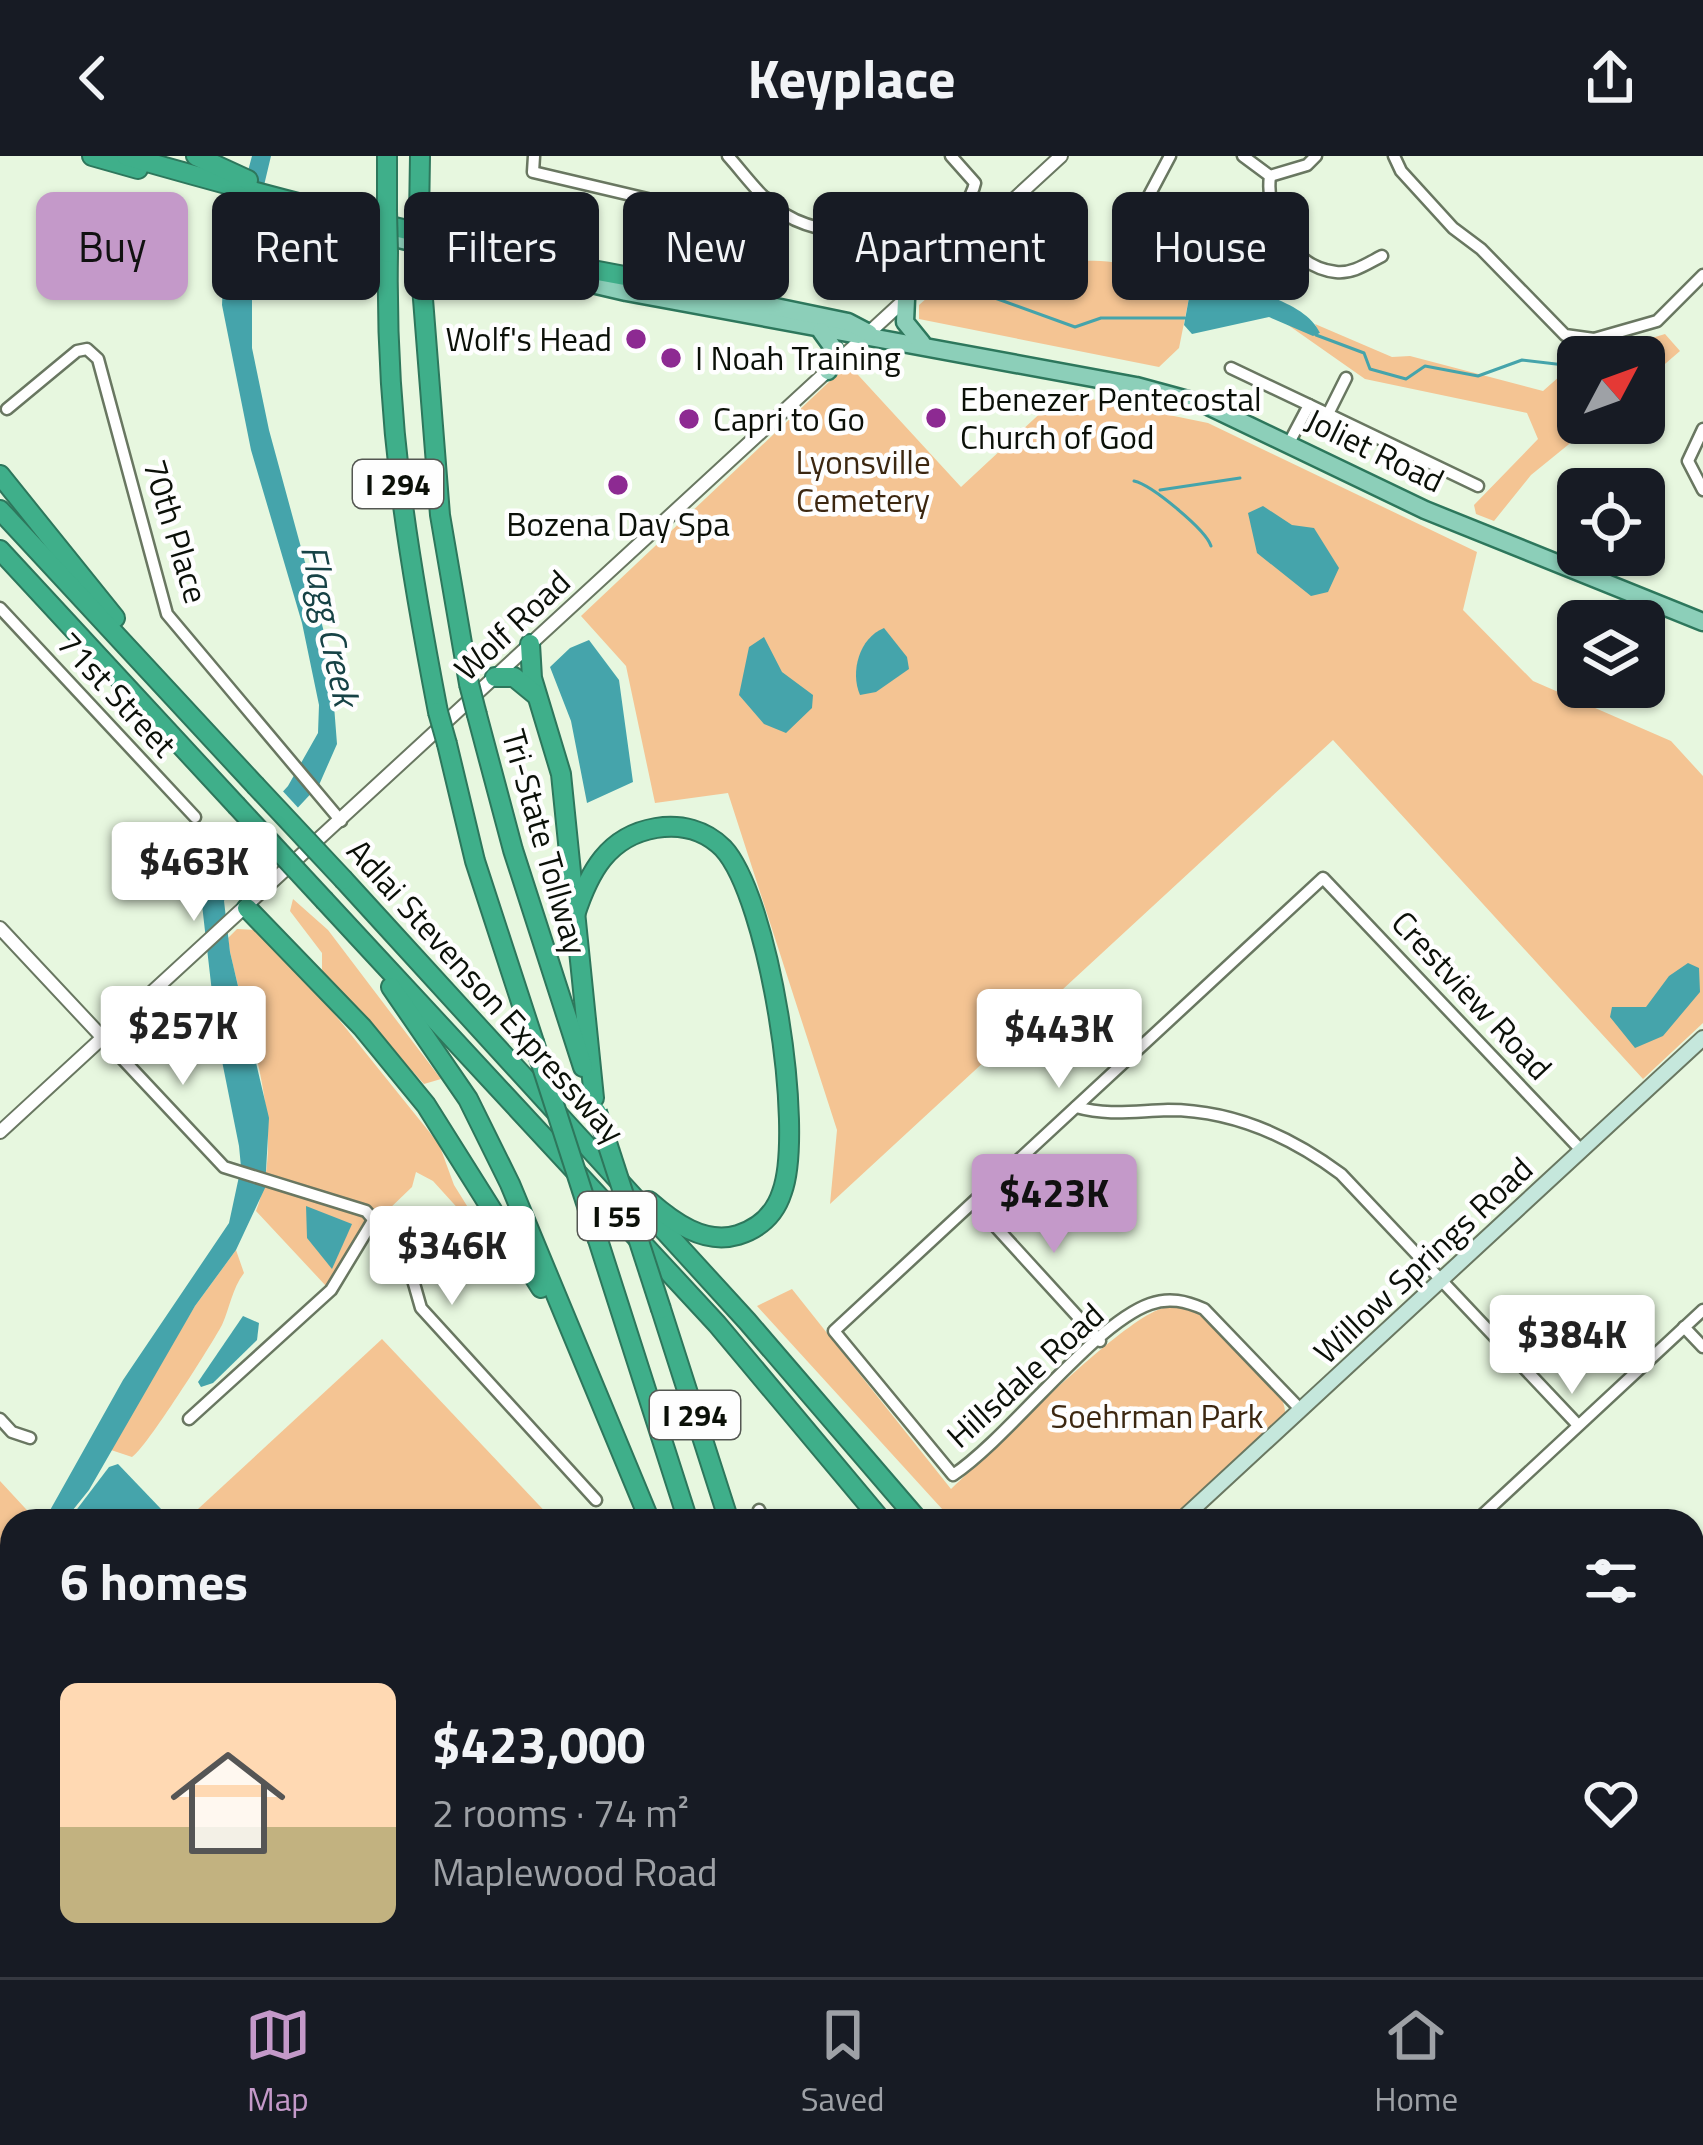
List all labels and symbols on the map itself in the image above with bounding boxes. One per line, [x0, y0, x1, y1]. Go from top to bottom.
place label: Wolf's Head [445, 314, 612, 364]
marker: Wolf's Head [623, 326, 649, 352]
place label: I Noah Training [695, 333, 901, 383]
north arrow [1557, 336, 1665, 444]
marker: I Noah Training [658, 345, 684, 371]
place label: Ebenezer Pentecostal Church of God [960, 374, 1262, 462]
place label: Capri to Go [713, 394, 865, 444]
street label: Joliet Road [1297, 395, 1453, 505]
marker: Ebenezer Pentecostal Church of God [923, 405, 949, 431]
marker: Capri to Go [676, 406, 702, 432]
park label: Lyonsville Cemetery [795, 437, 931, 525]
street label: 70th Place [130, 453, 222, 609]
road number: I 294 [353, 460, 443, 508]
marker: Bozena Day Spa [605, 472, 631, 498]
place label: Bozena Day Spa [506, 499, 730, 549]
water label: Flagg Creek [287, 540, 376, 714]
street label: Wolf Road [443, 558, 581, 692]
street label: 71st Street [45, 620, 189, 768]
street label: Tri-State Tollway [489, 723, 601, 961]
pin: $463K [110, 822, 278, 924]
street label: Adlai Stevenson Expressway [335, 827, 637, 1155]
street label: Crestview Road [1380, 899, 1564, 1091]
pin: $257K [99, 986, 267, 1088]
pin: $443K [975, 989, 1143, 1091]
street label: Willow Springs Road [1302, 1145, 1544, 1375]
pin: $423K [970, 1154, 1138, 1256]
road number: I 55 [578, 1192, 656, 1240]
pin: $346K [368, 1206, 536, 1308]
street label: Hillsdale Road [935, 1290, 1115, 1460]
pin: $384K [1488, 1295, 1656, 1397]
road number: I 294 [650, 1391, 740, 1439]
park label: Soehrman Park [1050, 1391, 1264, 1441]

